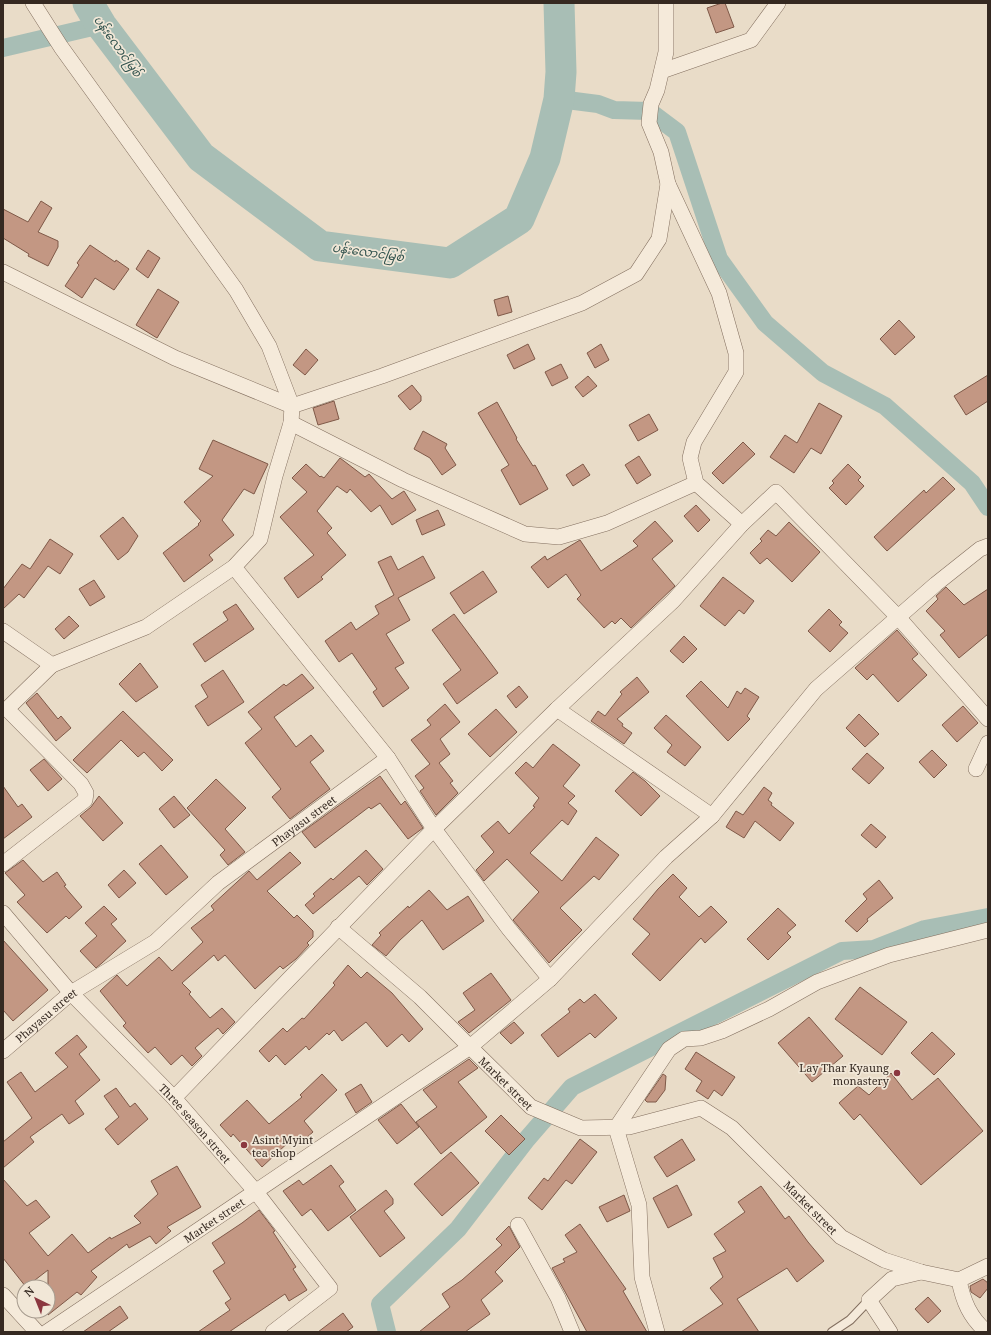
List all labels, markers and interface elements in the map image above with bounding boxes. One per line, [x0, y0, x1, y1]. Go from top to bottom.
water label: ပန်းလောင်မြစ် [88, 12, 147, 82]
water label: ပန်းလောင်မြစ် [331, 239, 406, 268]
street label: Phayasu street [268, 791, 339, 849]
street label: Phayasu street [12, 984, 79, 1045]
street label: Market street [476, 1053, 537, 1113]
place label: Lay Thar Kyaung monastery [799, 1060, 890, 1088]
marker: Lay Thar Kyaung monastery [892, 1068, 902, 1078]
street label: Three season street [156, 1080, 235, 1166]
place label: Asint Myint tea shop [252, 1132, 313, 1160]
marker: Asint Myint tea shop [239, 1140, 249, 1150]
street label: Market street [781, 1177, 841, 1237]
street label: Market street [180, 1194, 247, 1246]
north arrow [16, 1279, 56, 1319]
text: N [21, 1283, 37, 1300]

